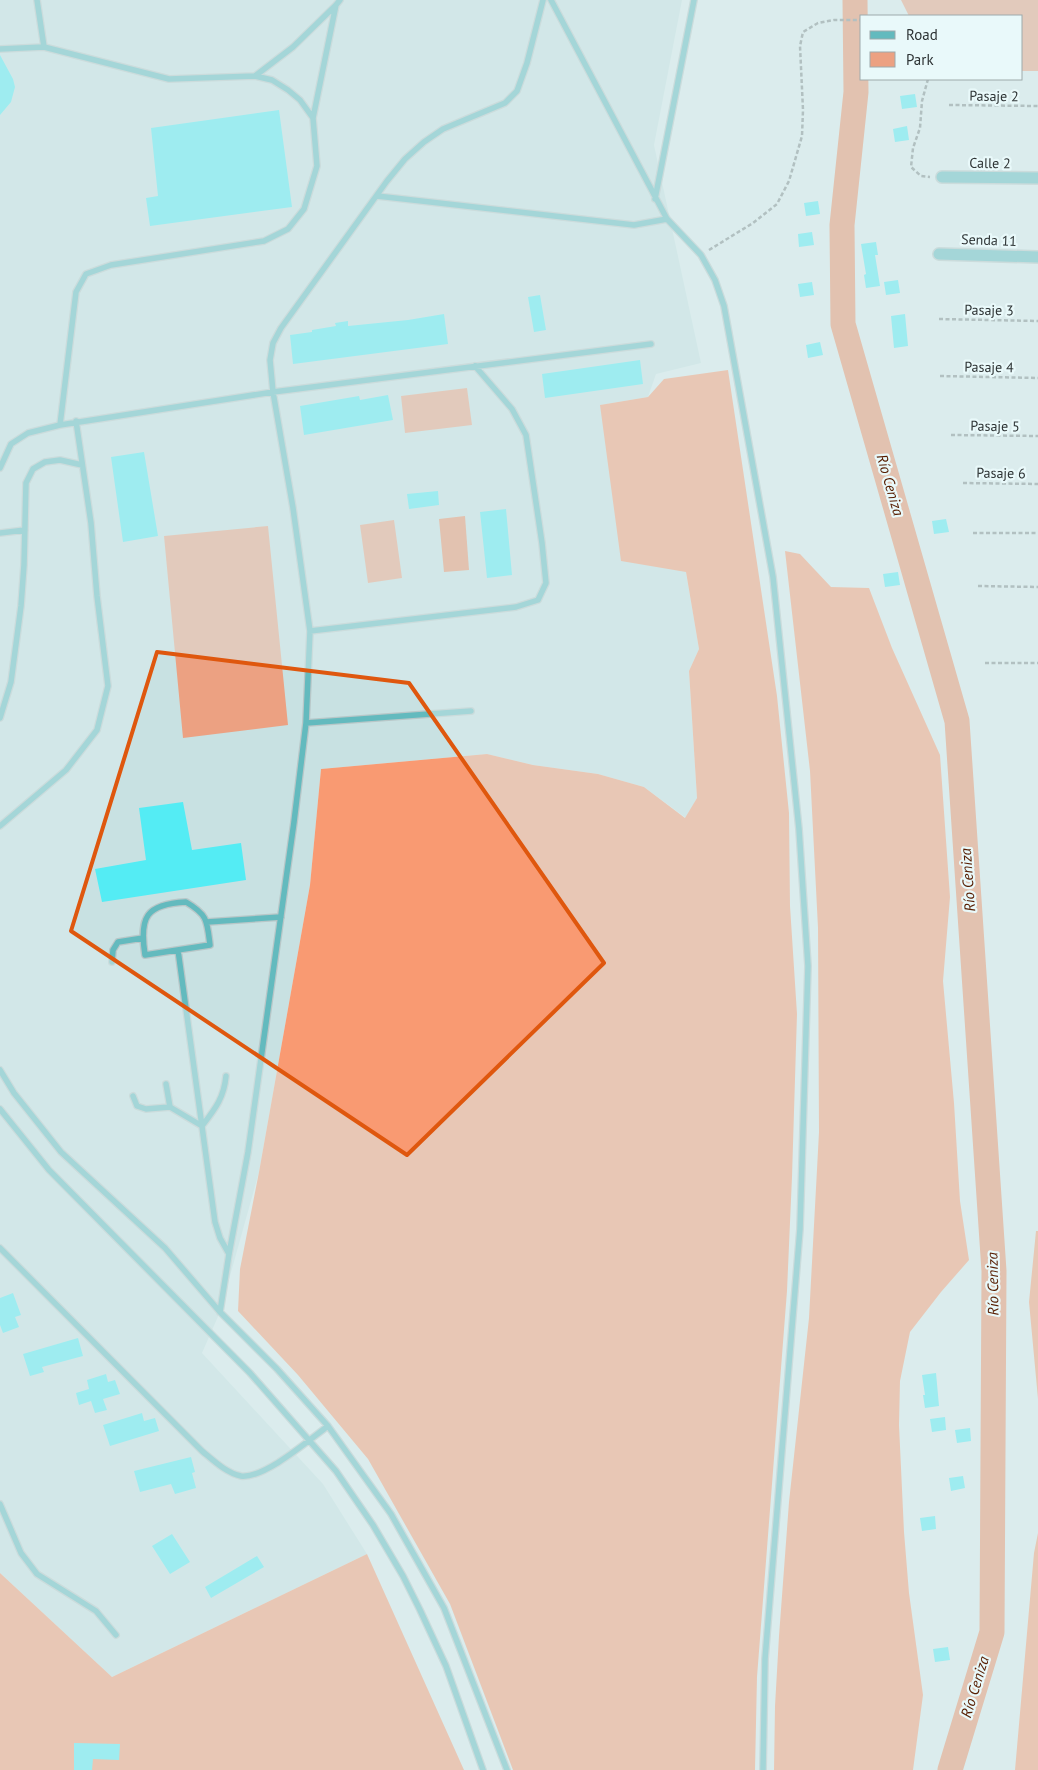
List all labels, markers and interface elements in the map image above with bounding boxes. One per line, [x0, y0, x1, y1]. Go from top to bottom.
legend [860, 15, 1023, 80]
text: Road [906, 25, 938, 44]
text: Park [906, 50, 934, 69]
street label: Pasaje 2 [969, 87, 1019, 105]
street label: Calle 2 [969, 154, 1011, 172]
street label: Senda 11 [961, 230, 1017, 250]
street label: Pasaje 3 [964, 301, 1014, 319]
street label: Pasaje 4 [964, 358, 1014, 376]
street label: Pasaje 5 [970, 417, 1020, 435]
water label: Río Ceniza [873, 452, 909, 519]
street label: Pasaje 6 [976, 464, 1026, 482]
water label: Río Ceniza [956, 847, 979, 912]
water label: Río Ceniza [982, 1251, 1003, 1316]
water label: Río Ceniza [956, 1653, 993, 1720]

